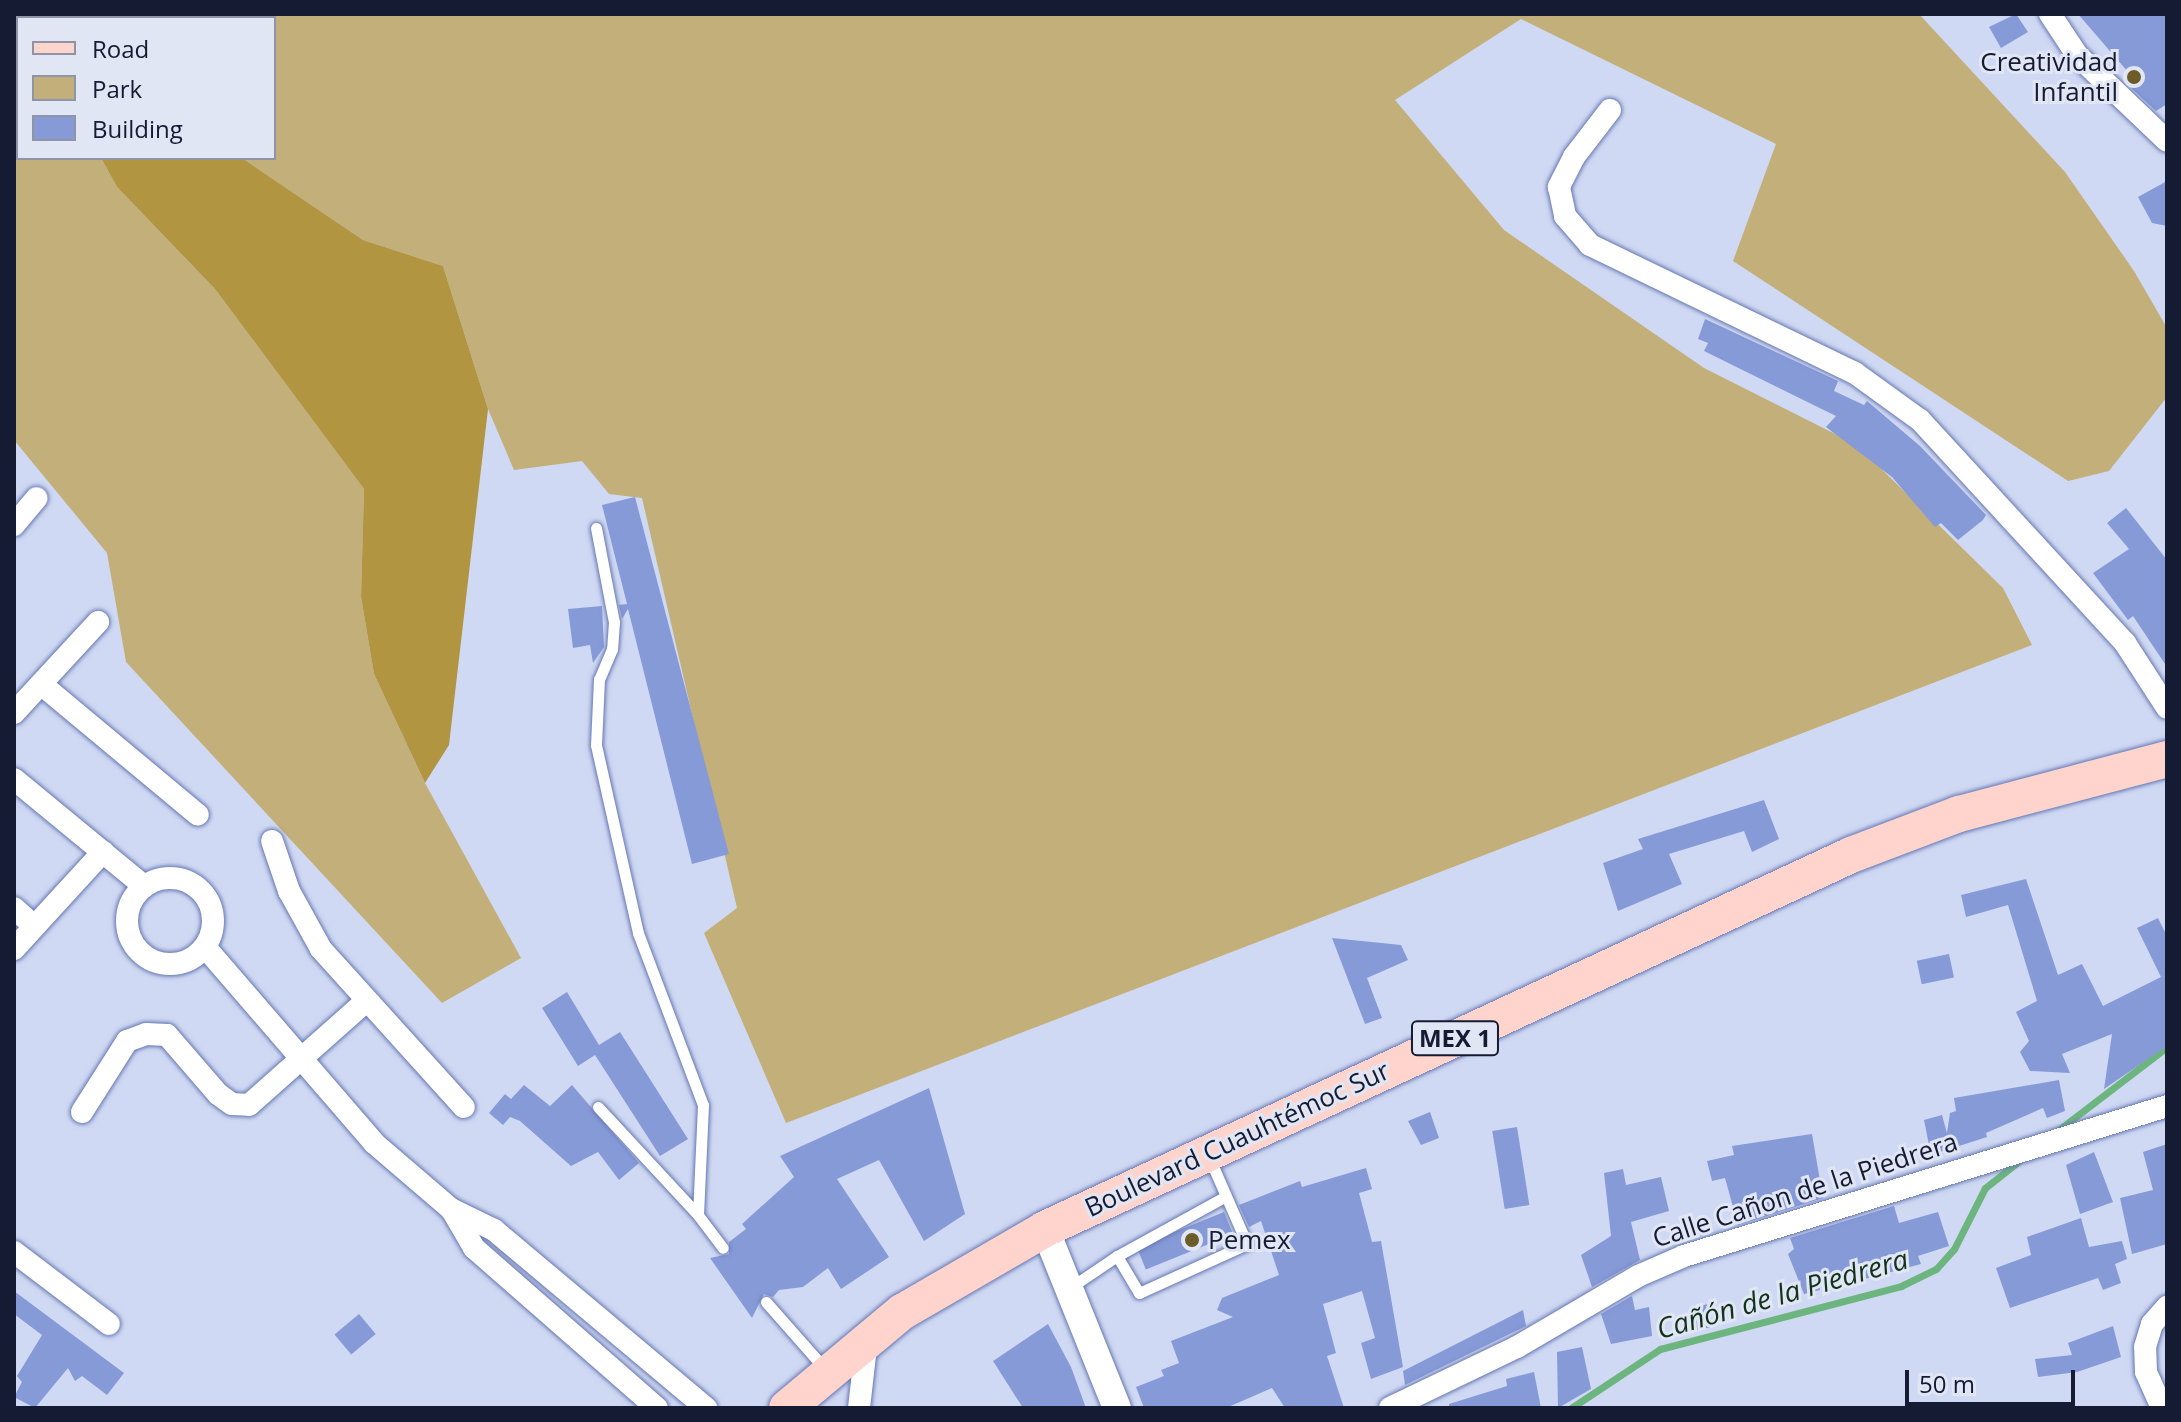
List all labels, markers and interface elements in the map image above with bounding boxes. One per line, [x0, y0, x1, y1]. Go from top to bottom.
legend [16, 16, 276, 160]
text: Road [92, 32, 149, 65]
place label: Creatividad Infantil [1980, 46, 2118, 108]
marker: Creatividad Infantil [2125, 68, 2143, 86]
text: Park [92, 72, 142, 105]
text: Building [92, 112, 183, 145]
road number: MEX 1 [1409, 1018, 1501, 1058]
street label: Boulevard Cuauhtémoc Sur [1080, 1055, 1394, 1223]
street label: Calle Cañon de la Piedrera [1649, 1126, 1961, 1254]
place label: Pemex [1208, 1224, 1291, 1256]
marker: Pemex [1183, 1231, 1201, 1249]
water label: Cañón de la Piedrera [1652, 1241, 1912, 1345]
scale bar [1909, 1354, 2079, 1404]
text: 50 m [1919, 1367, 1975, 1400]

